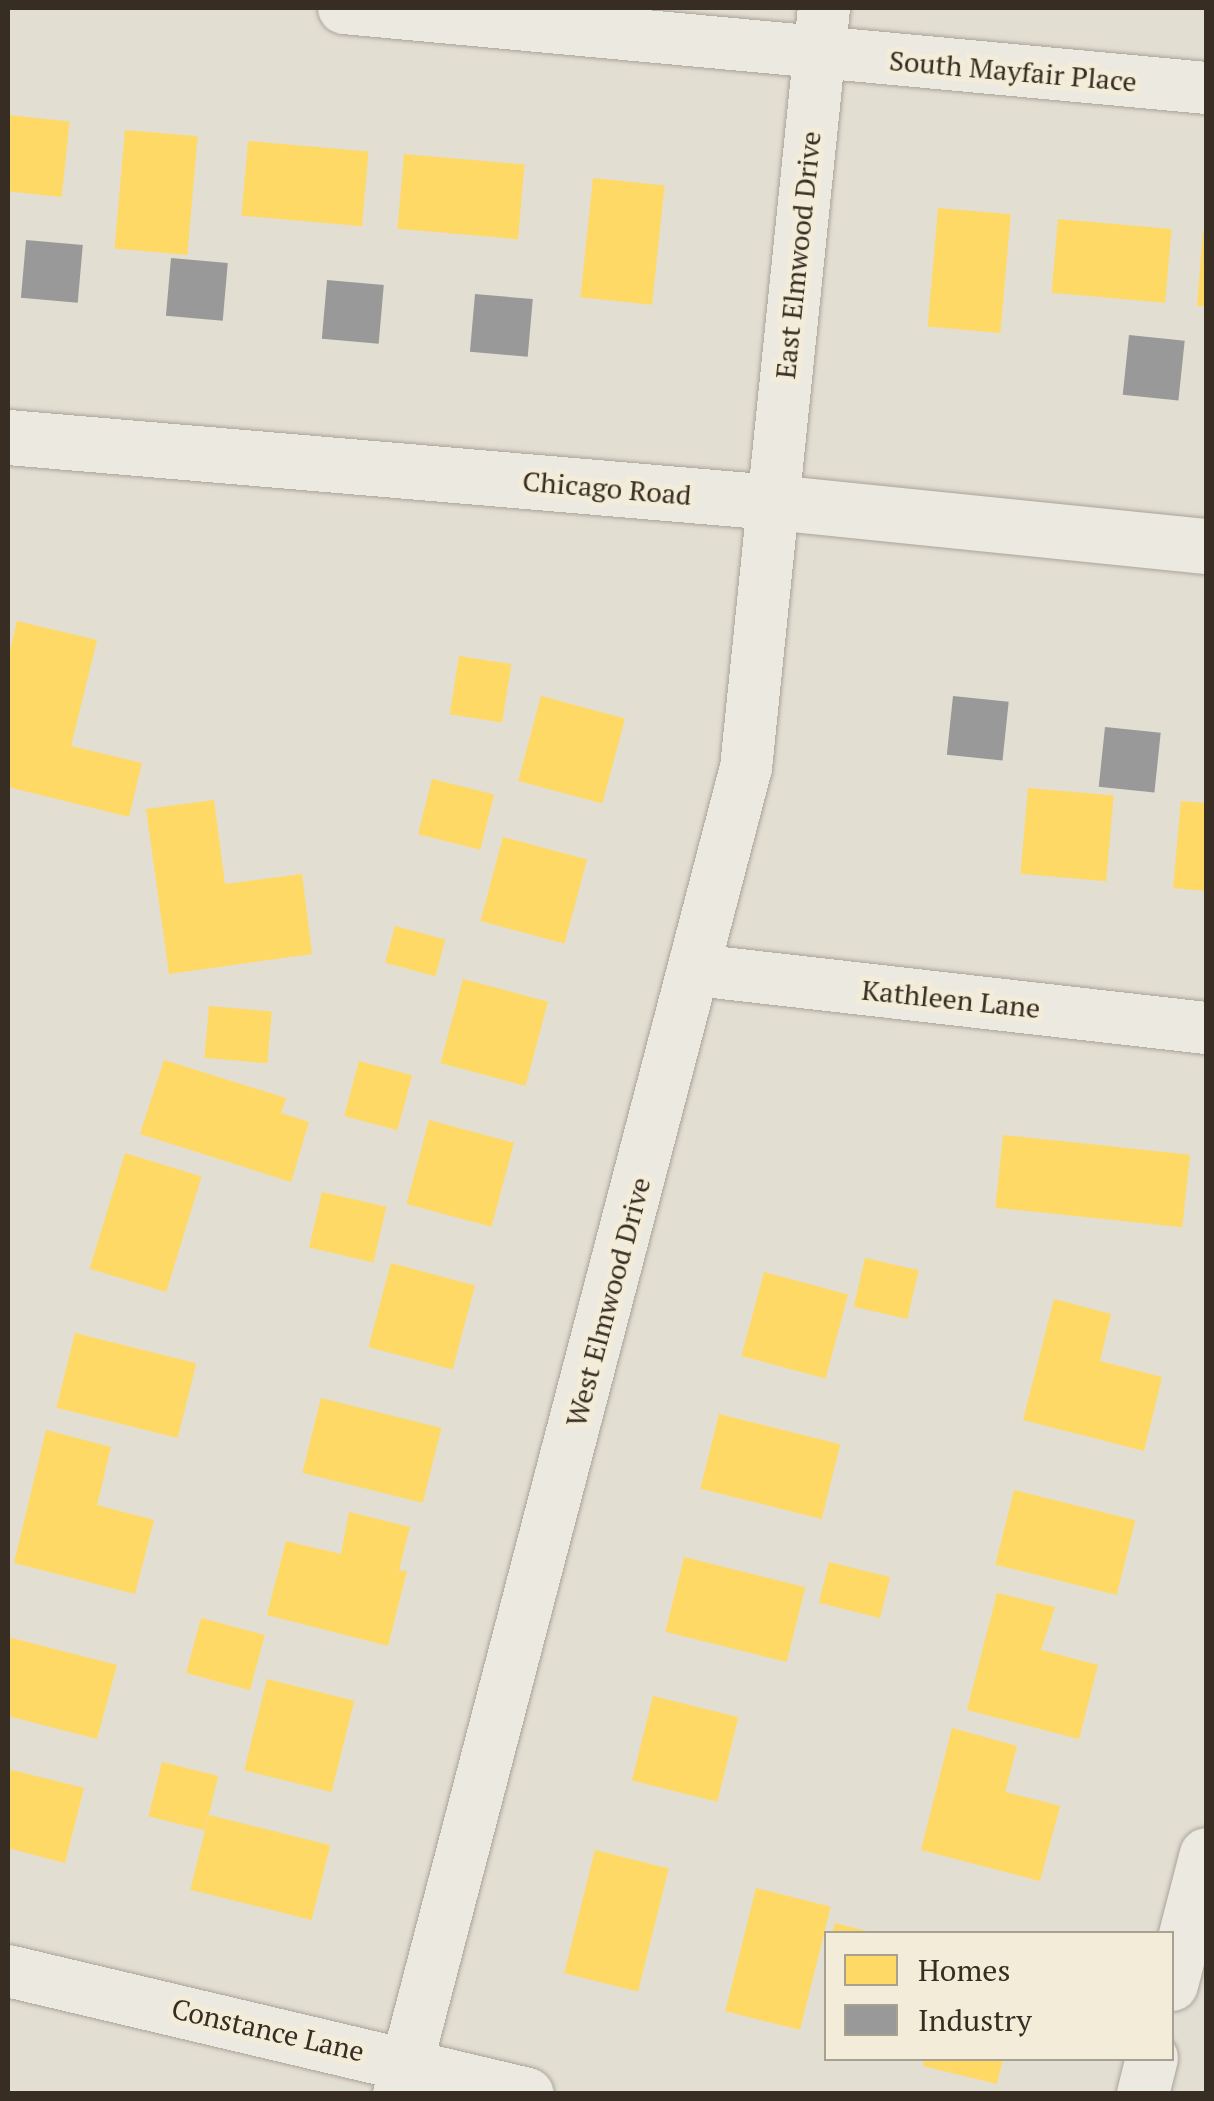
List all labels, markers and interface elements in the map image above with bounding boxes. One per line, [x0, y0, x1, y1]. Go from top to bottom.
street label: South Mayfair Place [888, 43, 1138, 99]
street label: East Elmwood Drive [768, 130, 828, 380]
street label: Chicago Road [521, 464, 693, 512]
street label: Kathleen Lane [860, 973, 1042, 1025]
street label: West Elmwood Drive [559, 1174, 657, 1430]
legend [824, 1931, 1174, 2061]
text: Homes [918, 1950, 1010, 1990]
street label: Constance Lane [169, 1992, 367, 2068]
text: Industry [918, 2000, 1032, 2040]

